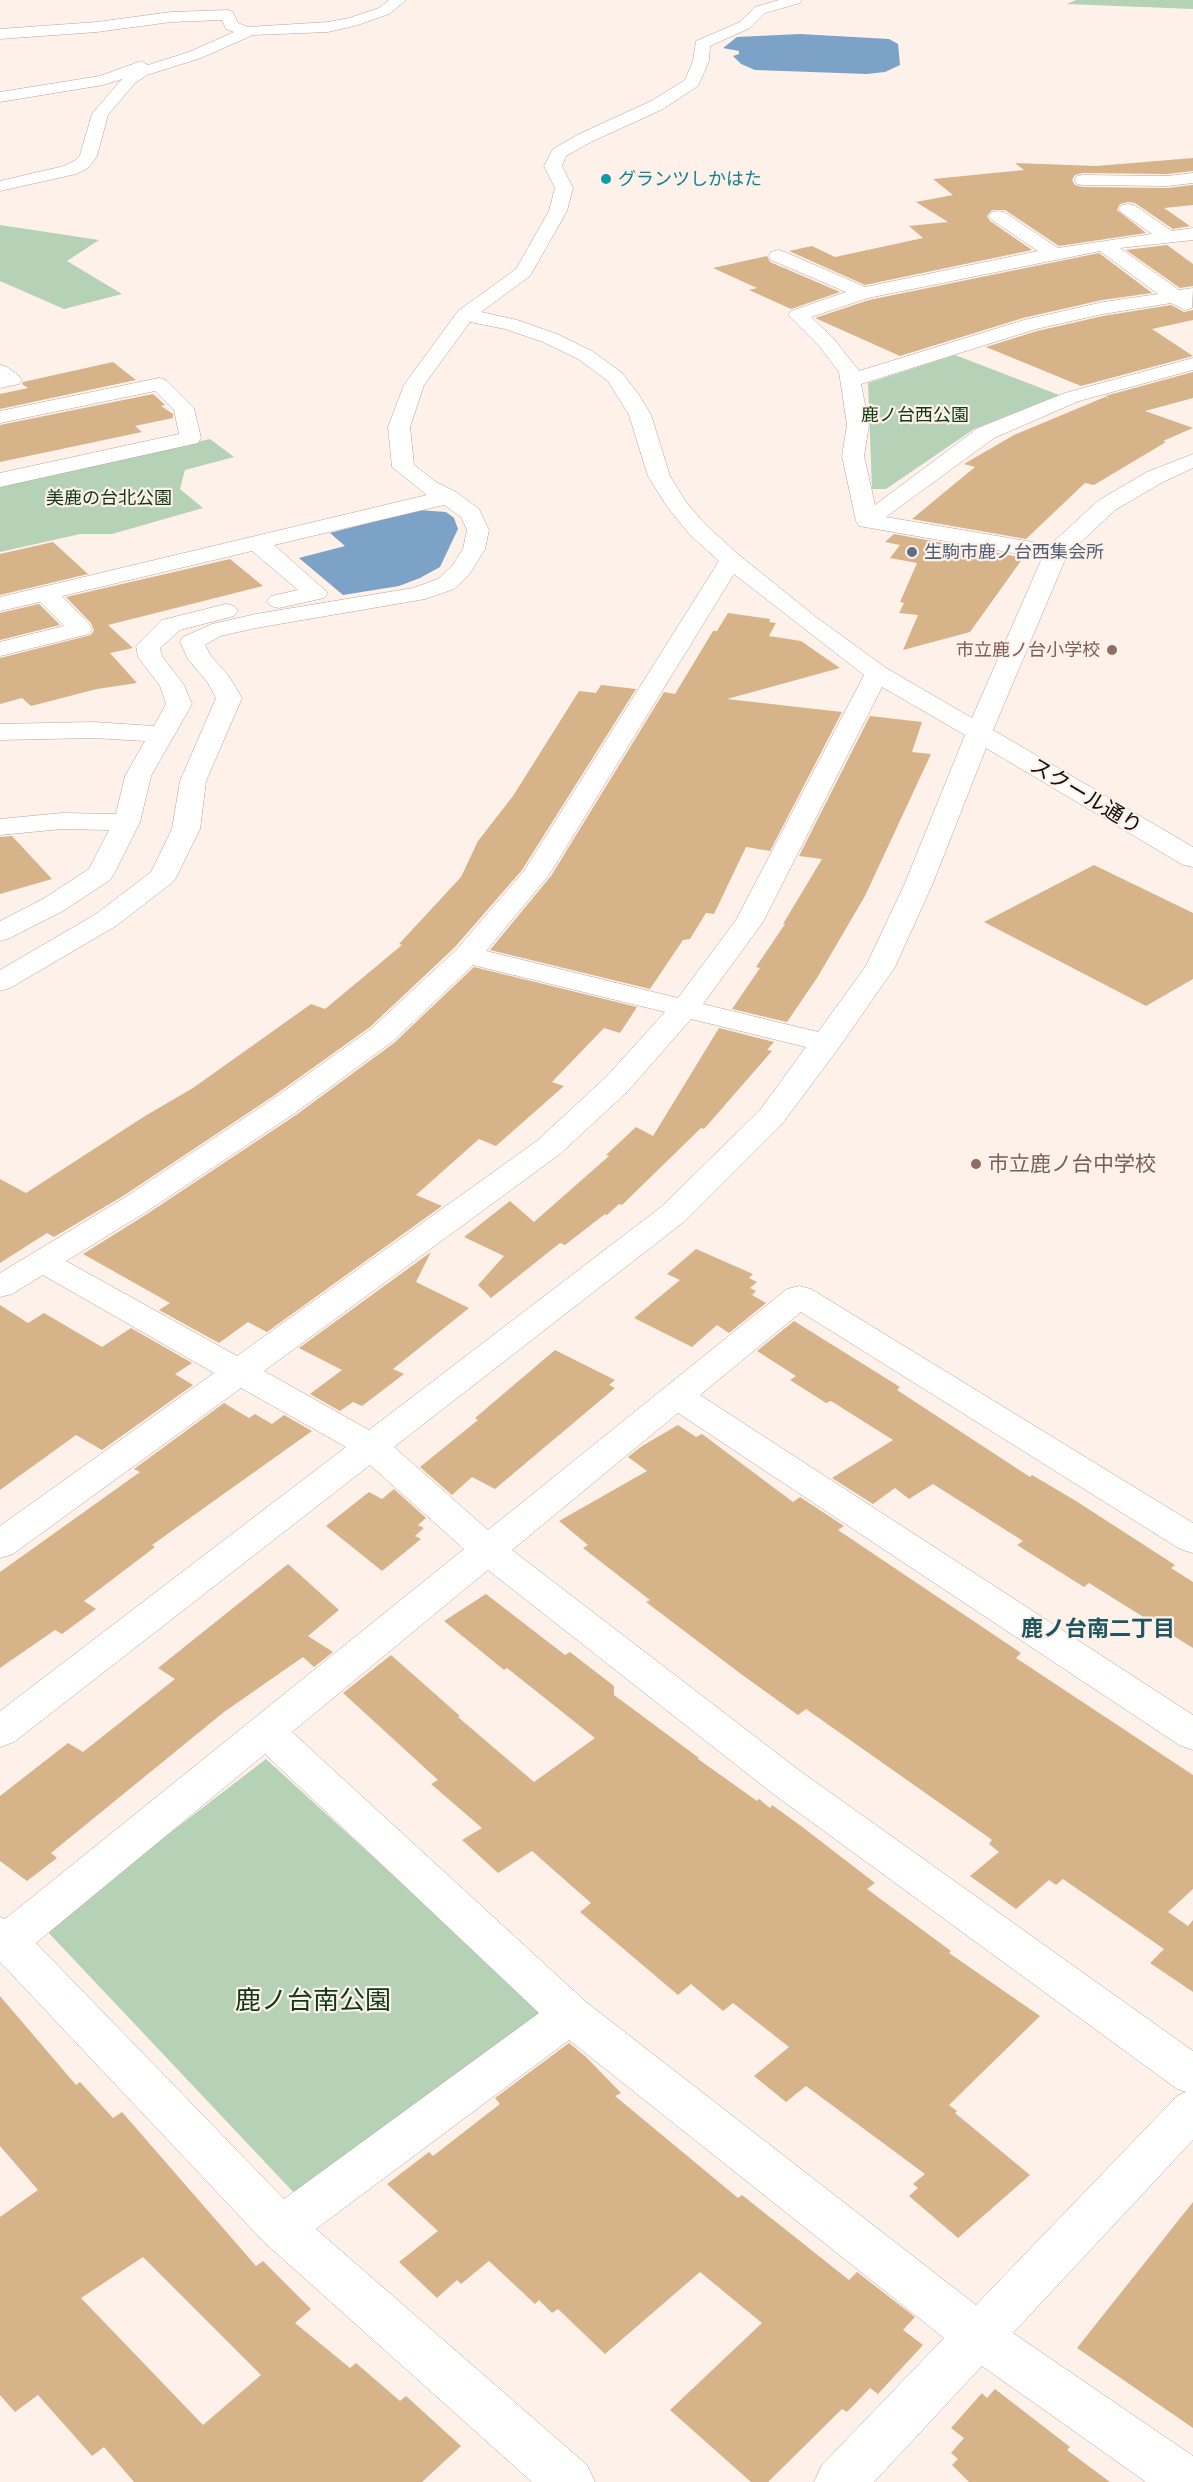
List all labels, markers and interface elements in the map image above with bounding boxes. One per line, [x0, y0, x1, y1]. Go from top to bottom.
place label: グランツしかはた [618, 168, 762, 190]
marker: グランツしかはた [599, 172, 613, 186]
park label: 鹿ノ台西公園 [861, 404, 969, 426]
park label: 美鹿の台北公園 [46, 487, 172, 509]
place label: 生駒市鹿ノ台西集会所 [924, 541, 1104, 563]
marker: 生駒市鹿ノ台西集会所 [905, 545, 919, 559]
place label: 市立鹿ノ台小学校 [956, 639, 1100, 661]
marker: 市立鹿ノ台小学校 [1105, 643, 1119, 657]
street label: スクール通り [1026, 753, 1146, 839]
place label: 市立鹿ノ台中学校 [988, 1151, 1156, 1177]
marker: 市立鹿ノ台中学校 [969, 1157, 983, 1171]
district label: 鹿ノ台南二丁目 [1021, 1616, 1175, 1642]
park label: 鹿ノ台南公園 [235, 1984, 391, 2016]

